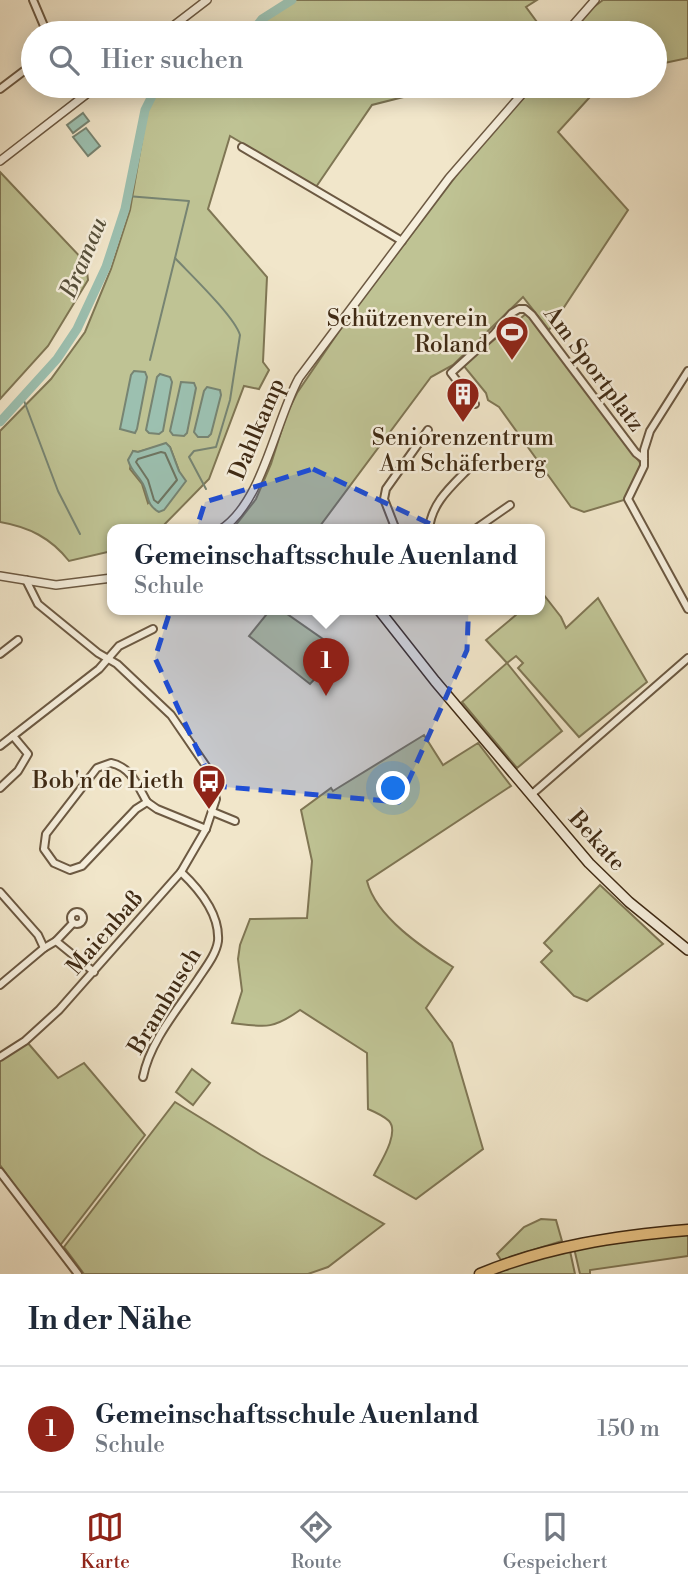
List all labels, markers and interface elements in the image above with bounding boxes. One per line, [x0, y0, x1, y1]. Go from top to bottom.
search box [21, 21, 667, 98]
icon: search [45, 41, 83, 79]
text: Hier suchen [101, 44, 243, 76]
water label: Bramau [53, 213, 115, 304]
street label: Am Sportplatz [537, 300, 650, 437]
place label: Schützenverein Roland [327, 305, 488, 359]
sports icon: Schützenverein Roland [493, 313, 531, 362]
street label: Dahlkamp [223, 374, 291, 484]
building icon: Seniorenzentrum Am Schäferberg [444, 375, 482, 424]
place label: Seniorenzentrum Am Schäferberg [372, 424, 554, 478]
popup [107, 524, 545, 615]
text: Gemeinschaftsschule Auenland [134, 540, 518, 572]
text: Schule [134, 572, 204, 600]
pin: 1 [303, 638, 349, 696]
bus stop icon: Bob'n de Lieth [190, 762, 228, 811]
place label: Bob'n de Lieth [31, 767, 184, 795]
your location [376, 771, 410, 805]
street label: Bekate [562, 804, 631, 877]
street label: Maienbaß [61, 885, 149, 981]
street label: Brambusch [122, 942, 208, 1060]
text: In der Nähe [28, 1301, 192, 1339]
text: Gemeinschaftsschule Auenland [95, 1399, 479, 1431]
text: 1 [45, 1415, 57, 1443]
text: 150 m [597, 1415, 660, 1443]
text: Schule [95, 1431, 165, 1459]
tab: Karte [81, 1508, 130, 1574]
tab: Route [291, 1508, 342, 1574]
tab: Gespeichert [503, 1508, 607, 1574]

